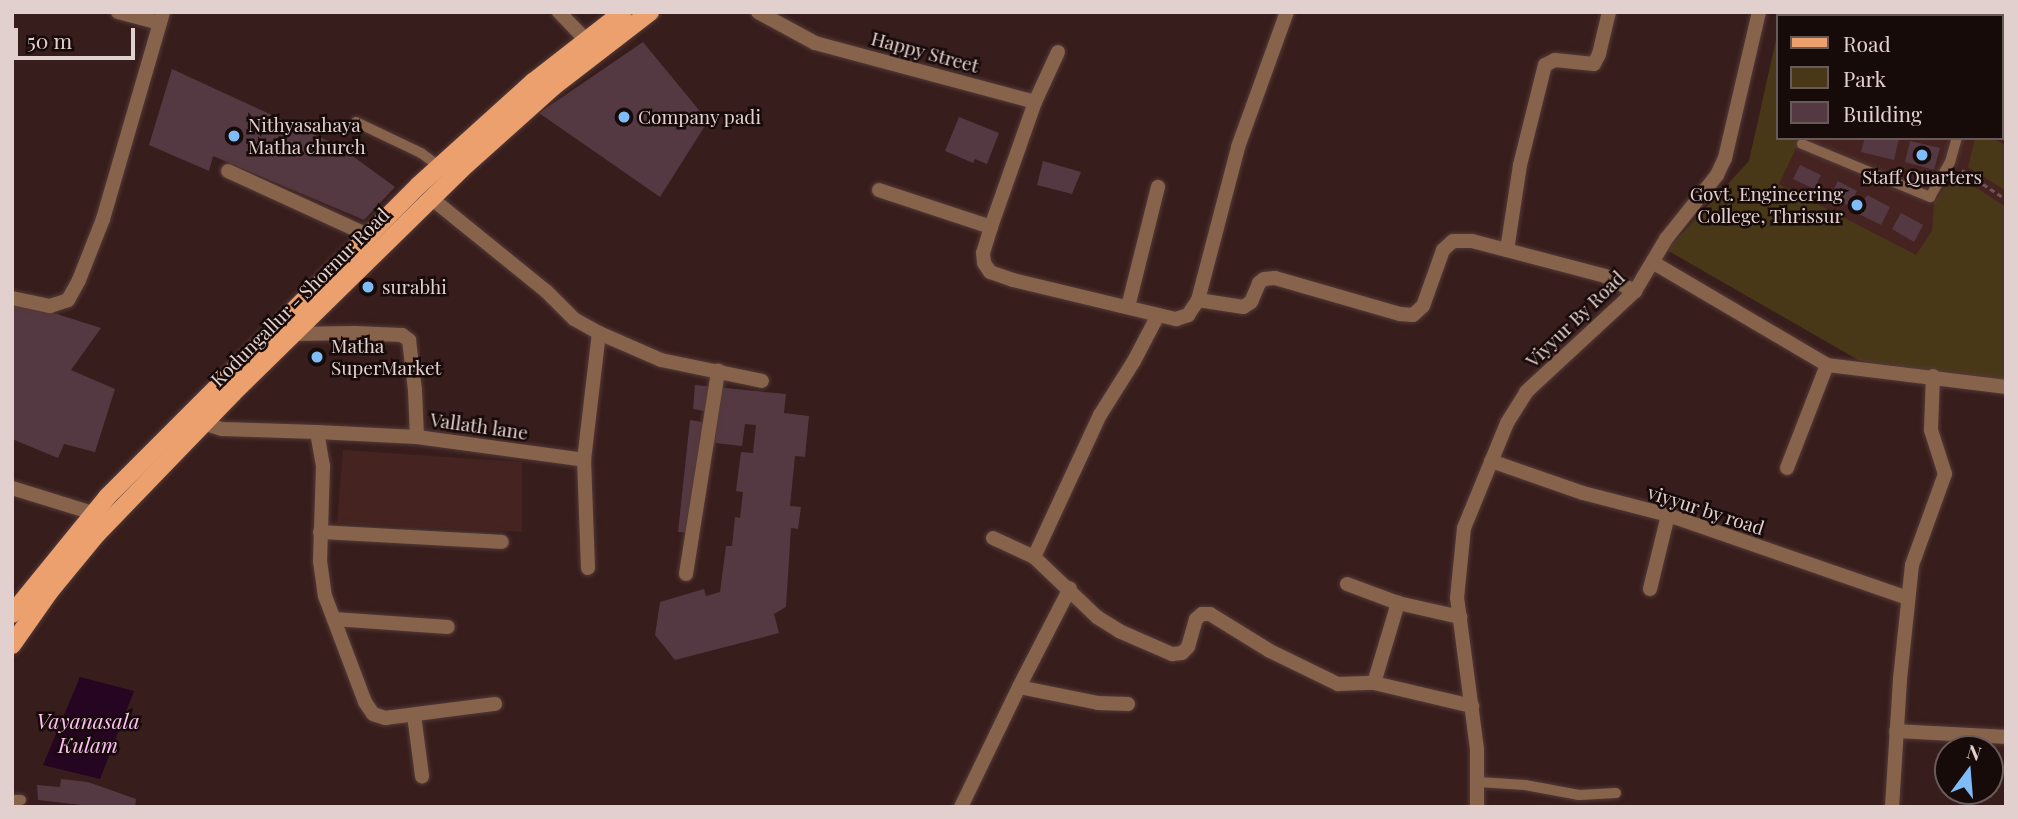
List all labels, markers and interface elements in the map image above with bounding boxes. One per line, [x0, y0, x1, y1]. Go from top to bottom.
scale bar [18, 14, 138, 58]
legend [1776, 14, 2004, 140]
text: 50 m [27, 26, 72, 54]
street label: Happy Street [868, 27, 982, 77]
text: Road [1843, 29, 1891, 57]
text: Park [1843, 64, 1886, 92]
text: Building [1843, 99, 1922, 127]
place label: Company padi [638, 106, 761, 128]
marker: Company padi [616, 109, 632, 125]
place label: Nithyasahaya Matha church [248, 114, 366, 158]
marker: Nithyasahaya Matha church [226, 128, 242, 144]
marker: Staff Quarters [1914, 147, 1930, 163]
place label: Staff Quarters [1862, 166, 1982, 188]
place label: Govt. Engineering College, Thrissur [1690, 183, 1843, 227]
marker: Govt. Engineering College, Thrissur [1849, 197, 1865, 213]
street label: Kodungallur - Shornur Road [206, 203, 394, 391]
street label: Viyyur By Road [1521, 266, 1629, 372]
place label: surabhi [382, 276, 447, 298]
marker: surabhi [360, 279, 376, 295]
place label: Matha SuperMarket [331, 335, 441, 379]
marker: Matha SuperMarket [309, 349, 325, 365]
street label: Vallath lane [428, 408, 530, 444]
street label: viyyur by road [1644, 480, 1768, 540]
water label: Vayanasala Kulam [36, 707, 140, 757]
north arrow [1934, 735, 2004, 805]
text: N [1964, 737, 1984, 766]

